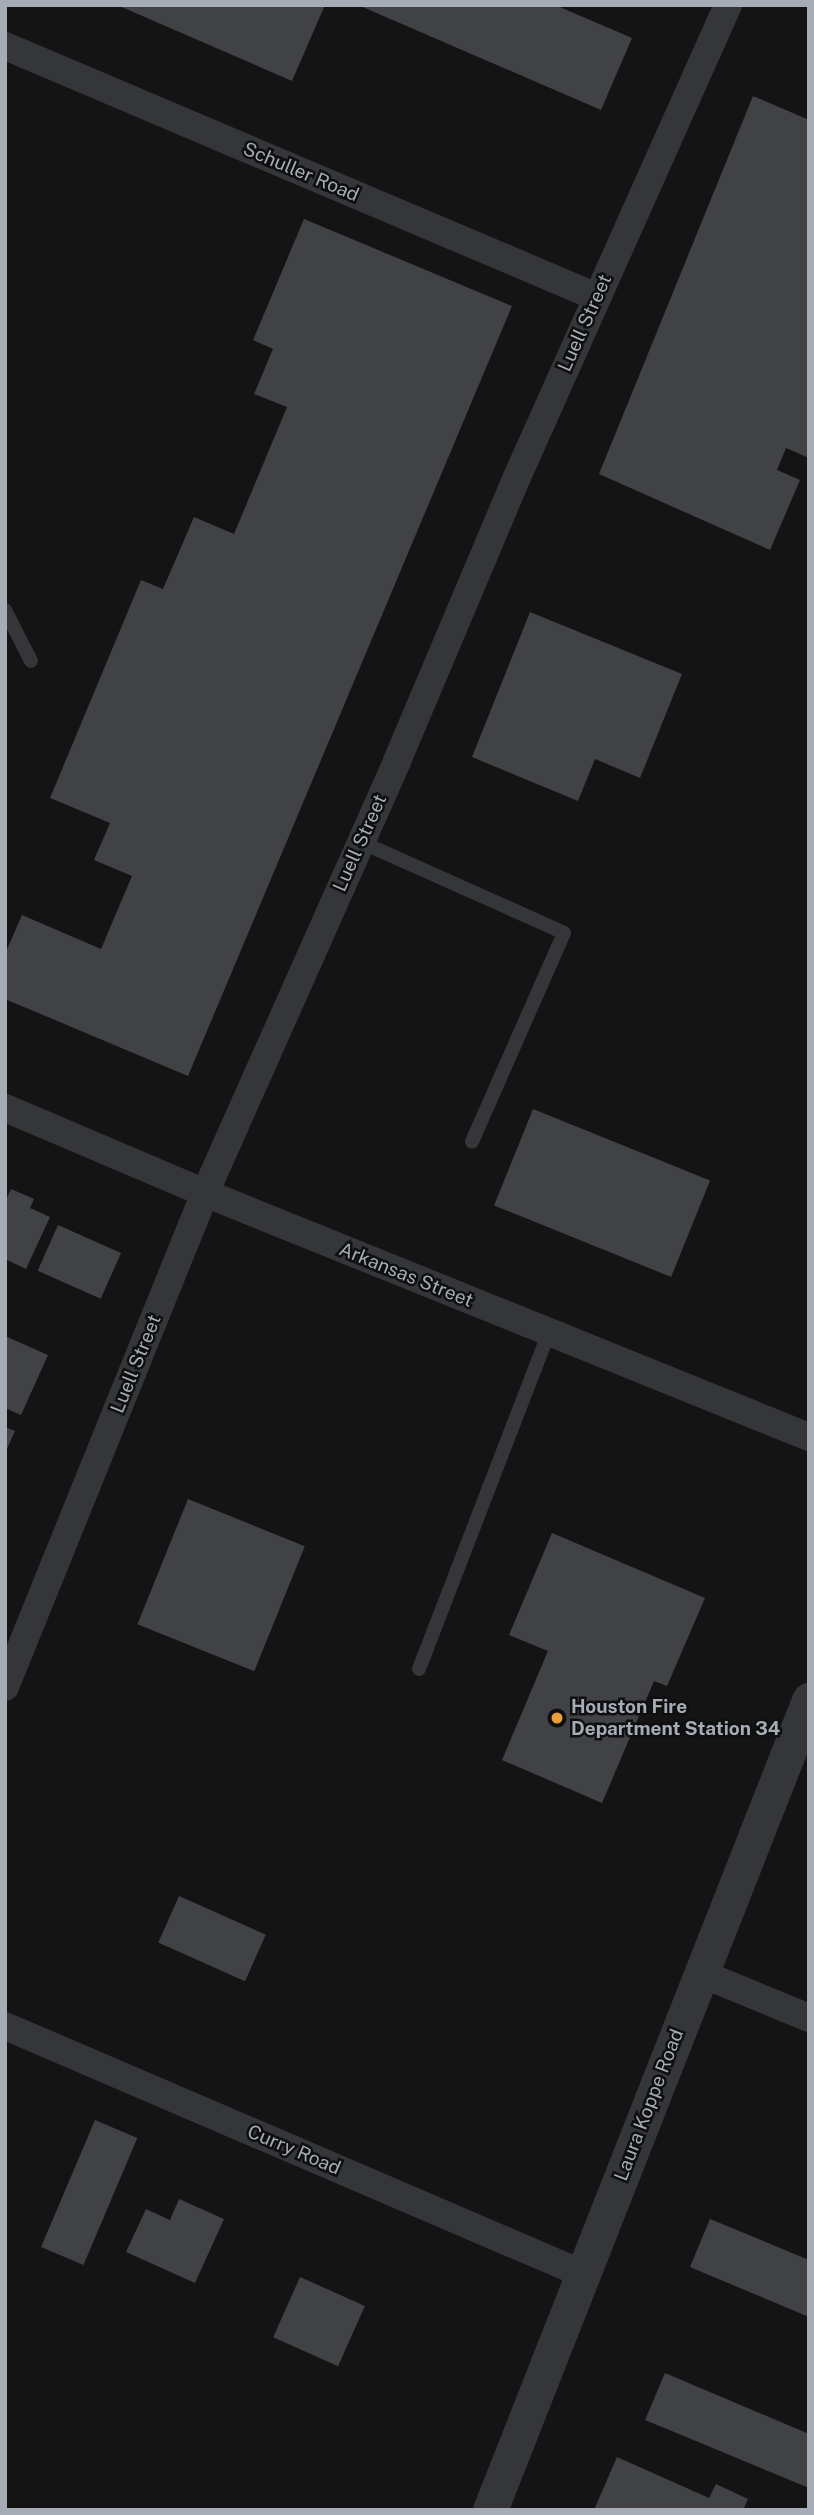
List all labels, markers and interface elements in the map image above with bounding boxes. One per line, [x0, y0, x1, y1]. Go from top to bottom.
street label: Schuller Road [240, 137, 362, 207]
street label: Luell Street [553, 271, 617, 375]
street label: Luell Street [328, 791, 392, 895]
street label: Arkansas Street [336, 1238, 476, 1312]
street label: Luell Street [106, 1311, 166, 1417]
place label: Houston Fire Department Station 34 [571, 1696, 780, 1740]
marker: Houston Fire Department Station 34 [549, 1710, 565, 1726]
street label: Laura Koppe Road [610, 2026, 688, 2184]
street label: Curry Road [244, 2120, 344, 2180]

